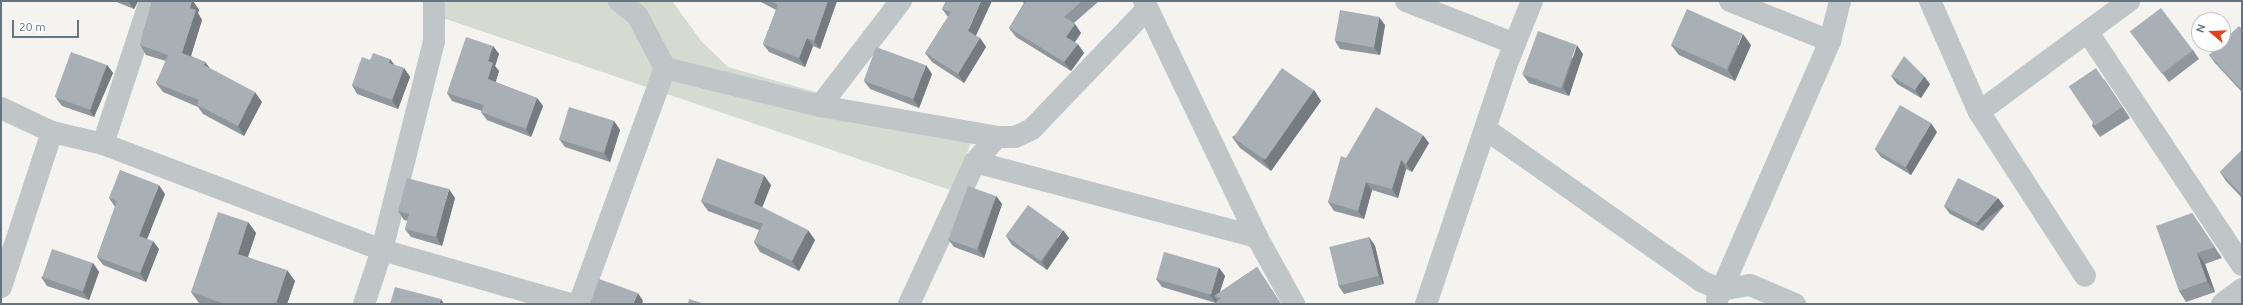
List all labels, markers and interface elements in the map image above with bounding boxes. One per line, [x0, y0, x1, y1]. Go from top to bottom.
scale bar [14, 12, 81, 38]
north arrow [2191, 12, 2231, 52]
text: 20 m [19, 20, 46, 33]
text: N [2194, 23, 2208, 34]

